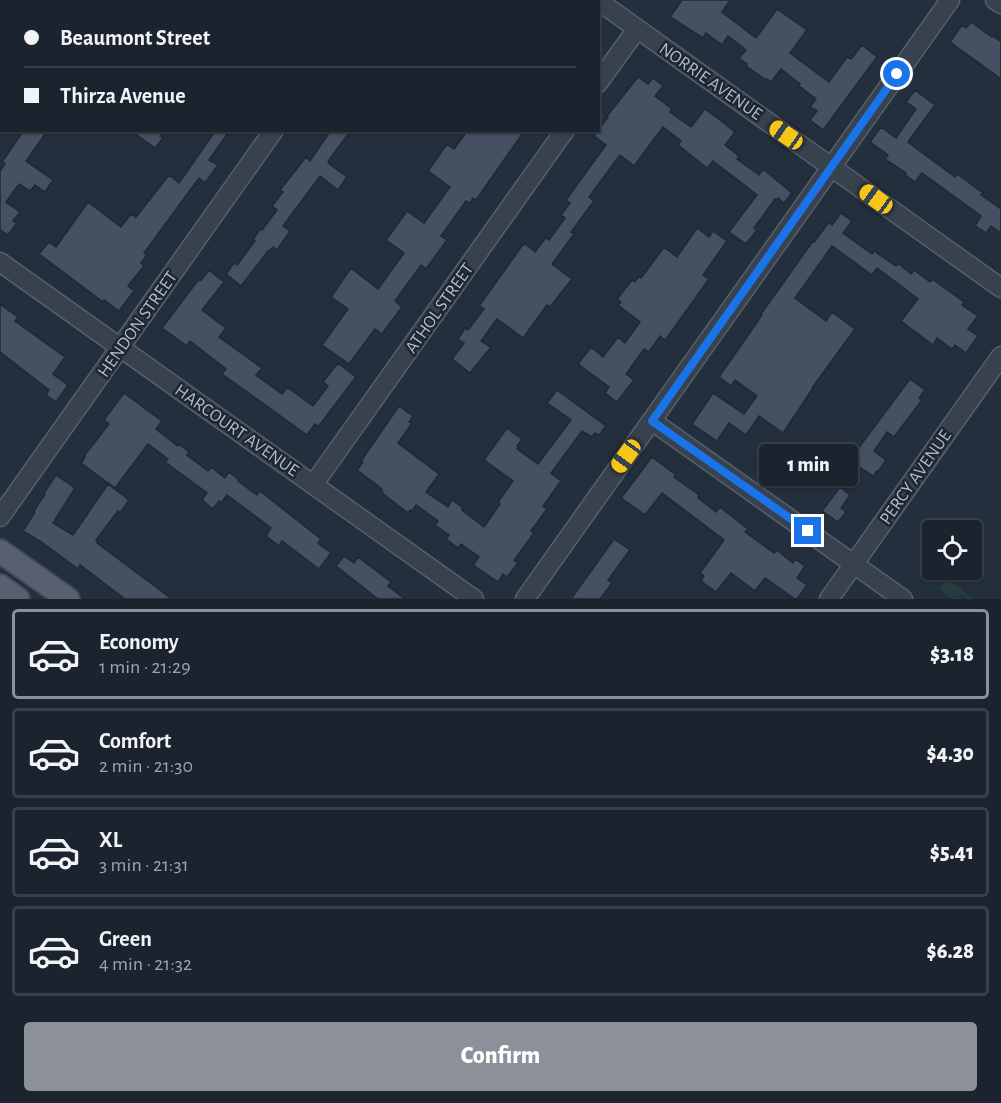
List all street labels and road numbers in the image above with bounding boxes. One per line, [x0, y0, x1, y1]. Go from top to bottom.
street label: NORRIE AVENUE [656, 40, 765, 124]
street label: ATHOL STREET [402, 260, 477, 357]
street label: HENDON STREET [95, 268, 181, 381]
street label: HARCOURT AVENUE [171, 381, 302, 480]
street label: PERCY AVENUE [877, 427, 955, 528]

